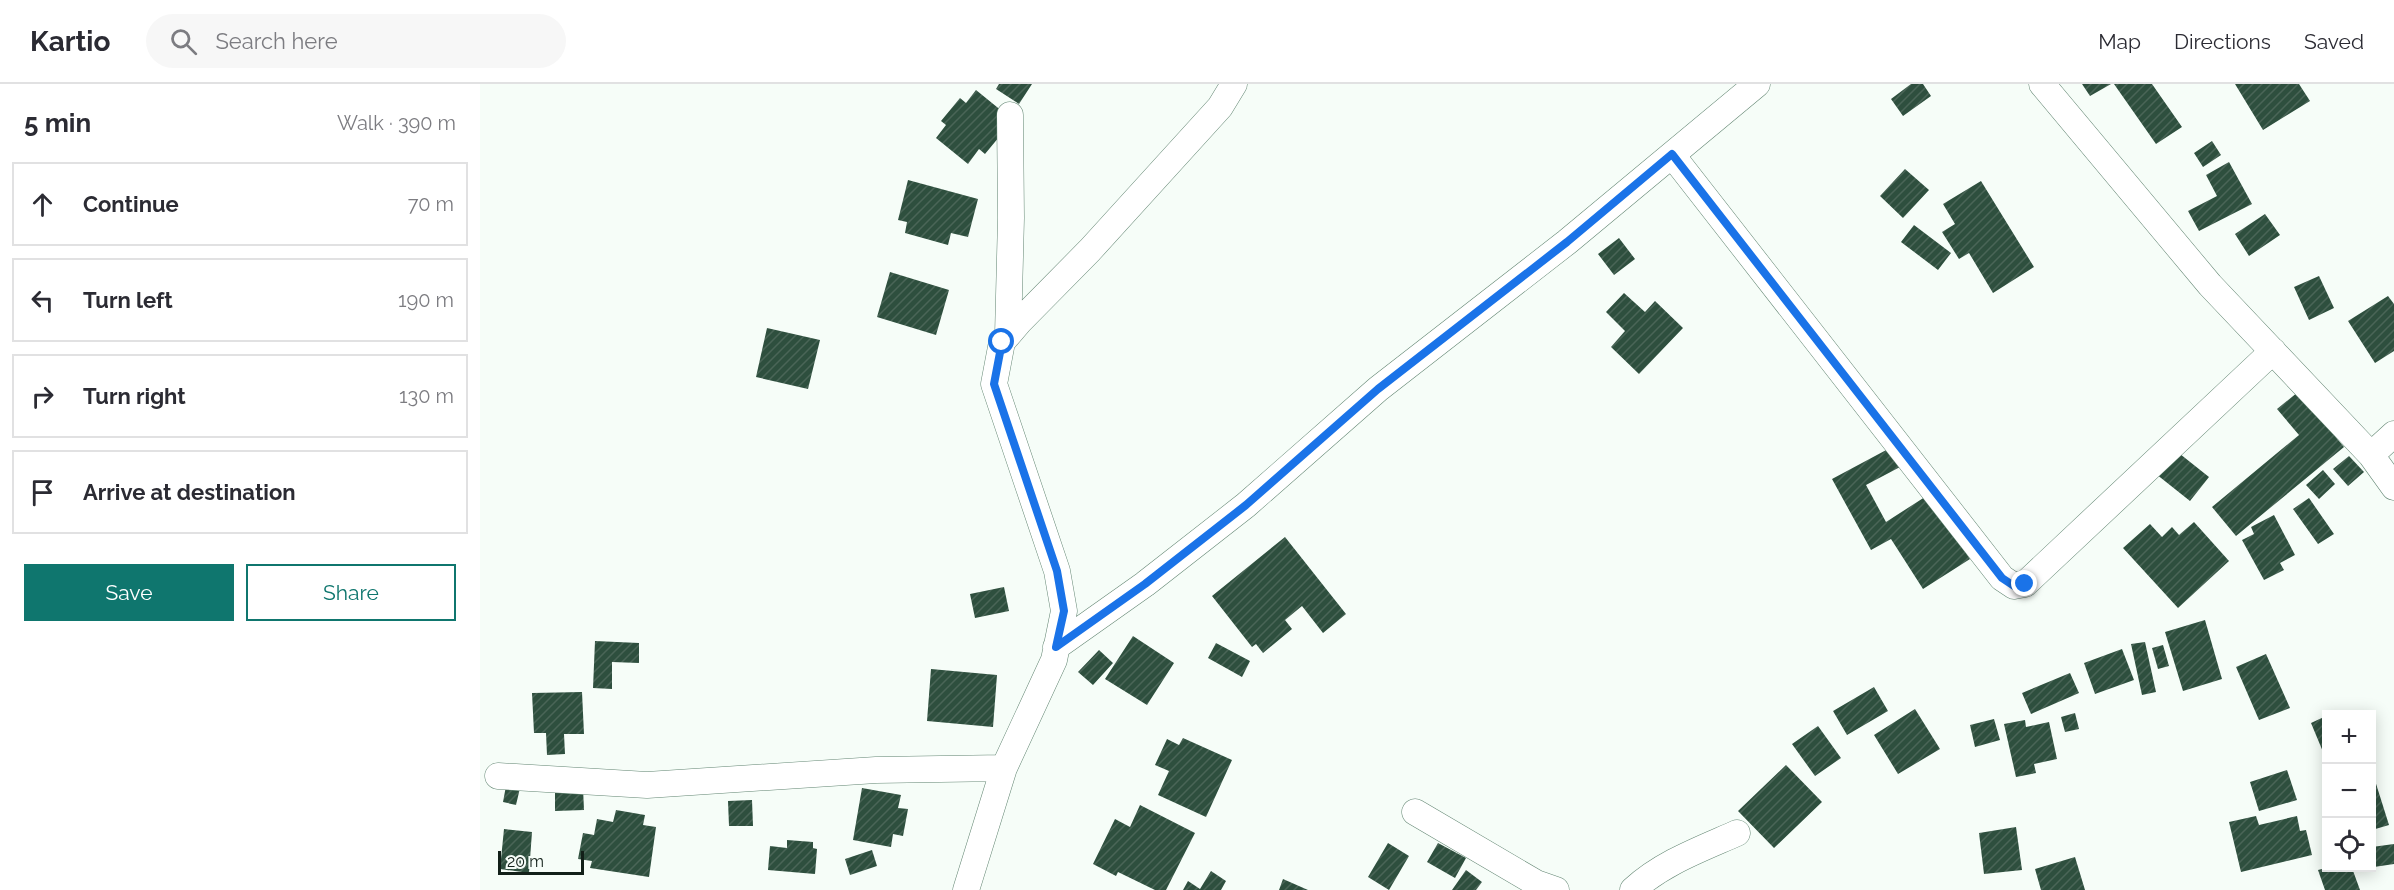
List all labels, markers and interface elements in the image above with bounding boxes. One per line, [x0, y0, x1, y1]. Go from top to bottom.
search box [146, 14, 566, 68]
text: Kartio [30, 25, 110, 58]
icon: search [167, 25, 200, 58]
text: Search here [215, 28, 338, 54]
text: Map [2098, 29, 2141, 54]
text: Directions [2174, 29, 2271, 54]
text: Saved [2304, 29, 2364, 54]
text: 5 min [24, 108, 91, 138]
text: Walk · 390 m [337, 111, 456, 135]
icon: ahead [26, 188, 59, 221]
text: Continue [83, 191, 179, 217]
text: 70 m [408, 192, 454, 216]
icon: left [26, 284, 59, 317]
text: Turn left [83, 287, 173, 313]
text: 190 m [398, 288, 454, 312]
route start [988, 328, 1014, 354]
icon: right [26, 380, 59, 413]
text: Turn right [83, 383, 186, 409]
text: 130 m [399, 384, 454, 408]
icon: arrive [26, 476, 59, 509]
text: Arrive at destination [83, 479, 296, 505]
button: Save [24, 564, 234, 621]
button: Share [246, 564, 456, 621]
route end [2011, 570, 2037, 596]
map controls [2322, 710, 2376, 872]
button: + [2322, 710, 2376, 764]
button: − [2322, 764, 2376, 818]
button: locate [2322, 818, 2376, 872]
scale bar [498, 848, 584, 876]
text: 20 m [507, 852, 544, 871]

